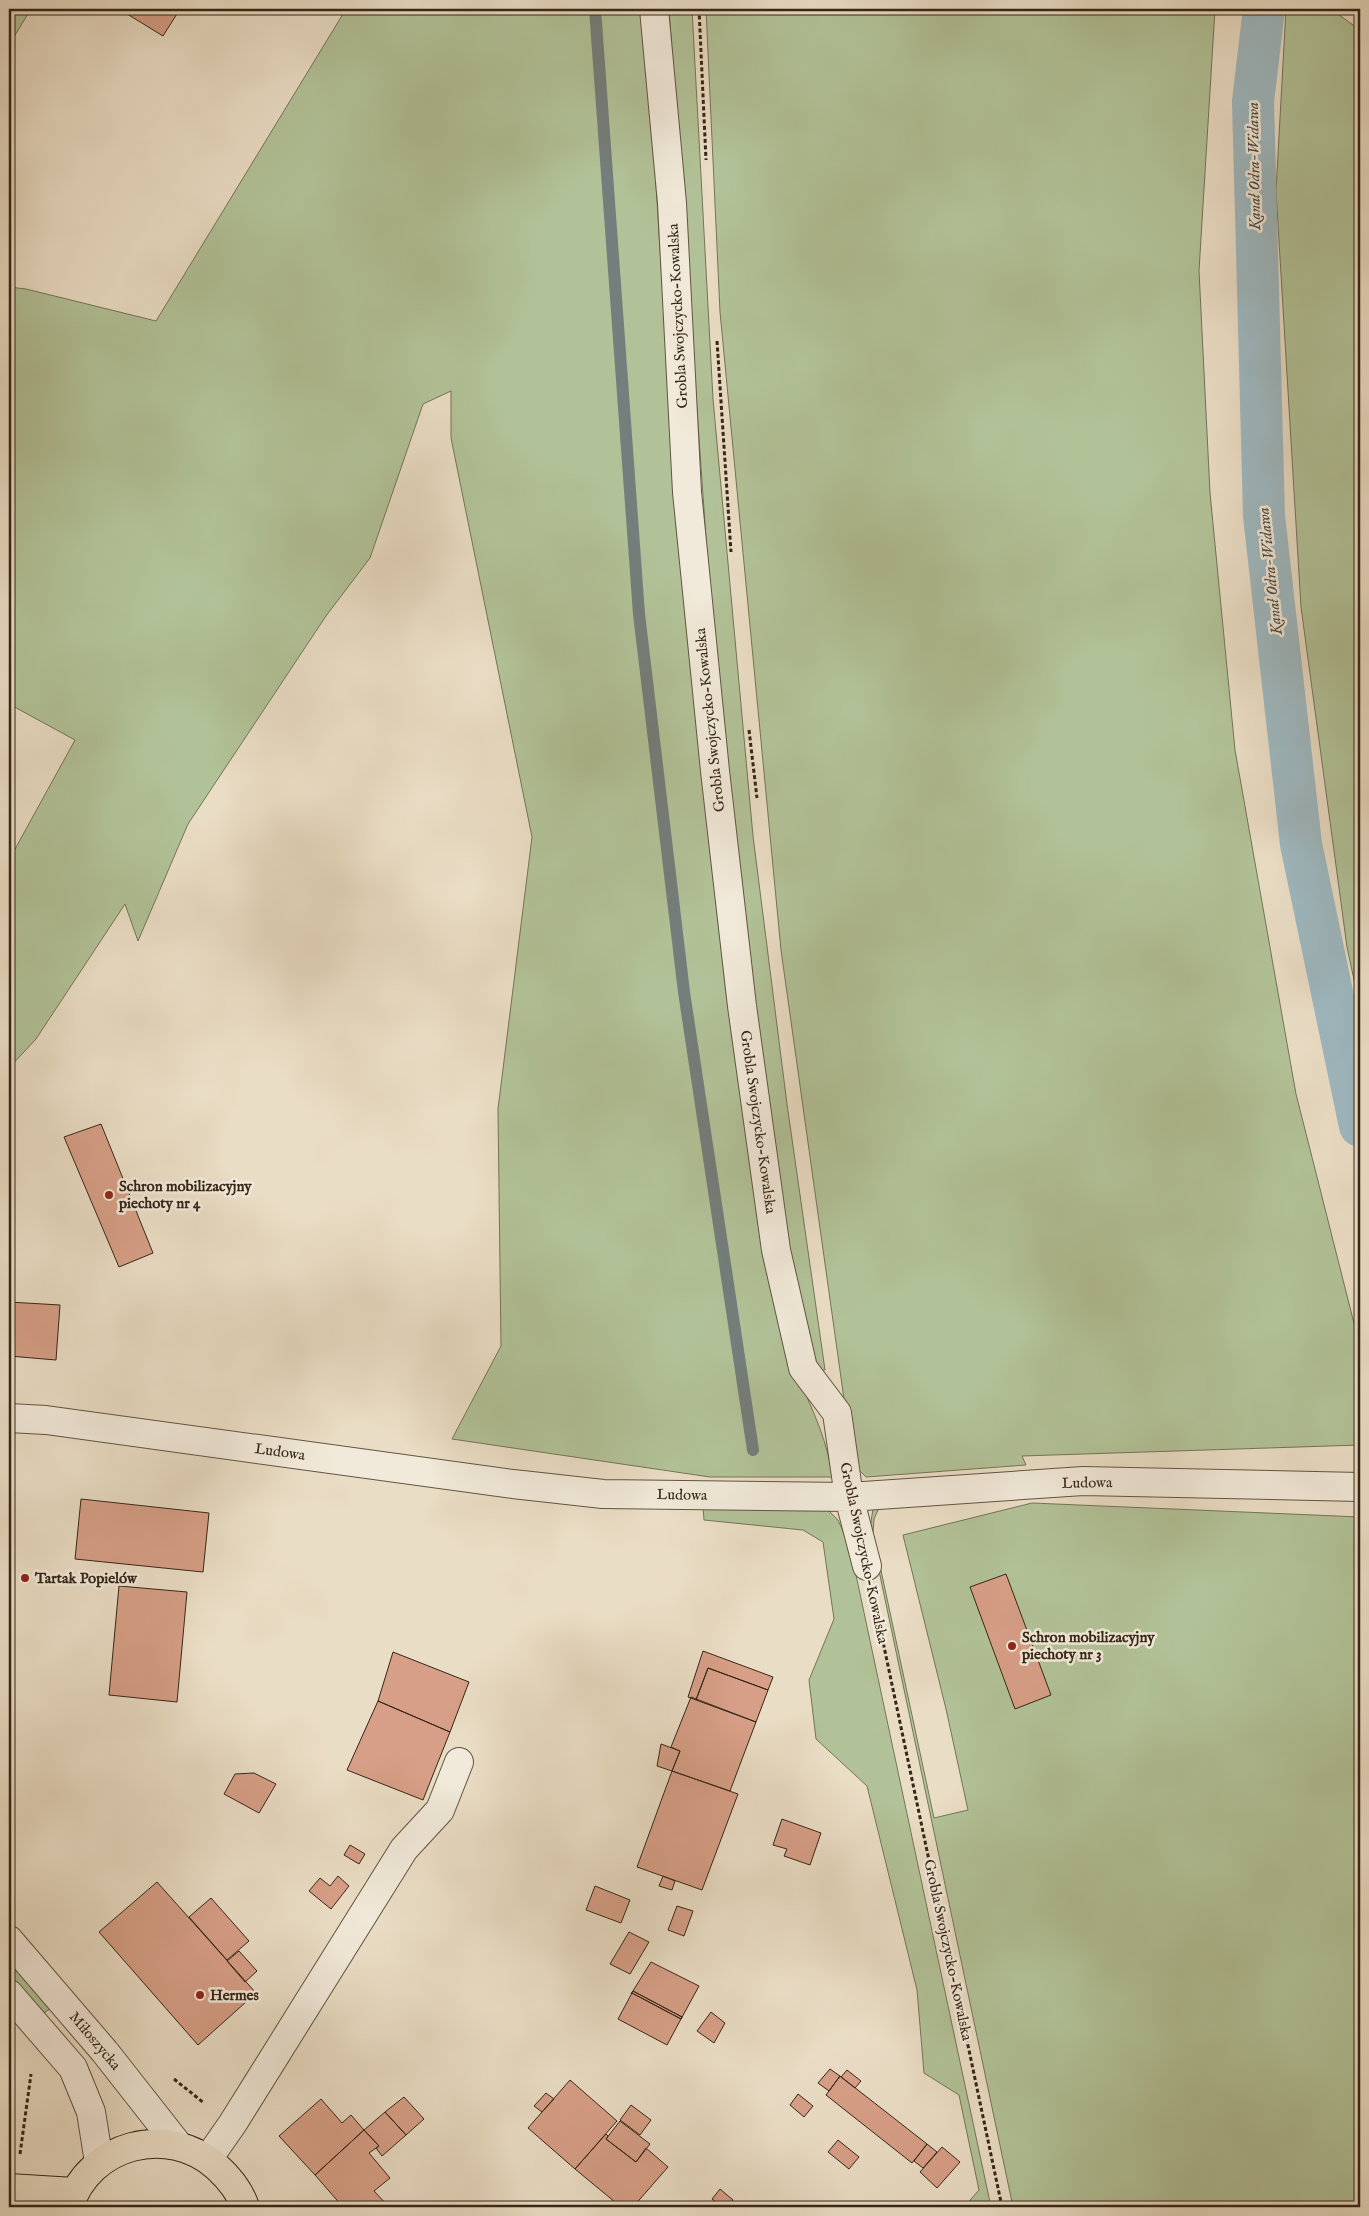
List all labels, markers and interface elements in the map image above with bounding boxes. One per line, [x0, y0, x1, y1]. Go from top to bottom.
water label: Kanał Odra-Widawa [1244, 102, 1266, 231]
street label: Grobla Swojczycko-Kowalska [664, 223, 692, 409]
water label: Kanał Odra-Widawa [1254, 506, 1288, 637]
street label: Grobla Swojczycko-Kowalska [691, 626, 729, 813]
street label: Grobla Swojczycko-Kowalska [736, 1029, 780, 1215]
place label: Schron mobilizacyjny piechoty nr 4 [118, 1177, 252, 1213]
marker: Schron mobilizacyjny piechoty nr 4 [103, 1189, 115, 1201]
street label: Ludowa [254, 1439, 307, 1465]
street label: Grobla Swojczycko-Kowalska [835, 1461, 893, 1646]
street label: Ludowa [1061, 1473, 1113, 1493]
street label: Ludowa [656, 1485, 708, 1505]
place label: Tartak Popielów [34, 1569, 138, 1588]
marker: Tartak Popielów [19, 1572, 31, 1584]
place label: Schron mobilizacyjny piechoty nr 3 [1021, 1628, 1155, 1664]
marker: Schron mobilizacyjny piechoty nr 3 [1006, 1640, 1018, 1652]
street label: Grobla Swojczycko-Kowalska [919, 1858, 977, 2043]
place label: Hermes [210, 1986, 259, 2005]
marker: Hermes [194, 1989, 206, 2001]
street label: Miłoszycka [65, 2008, 125, 2075]

